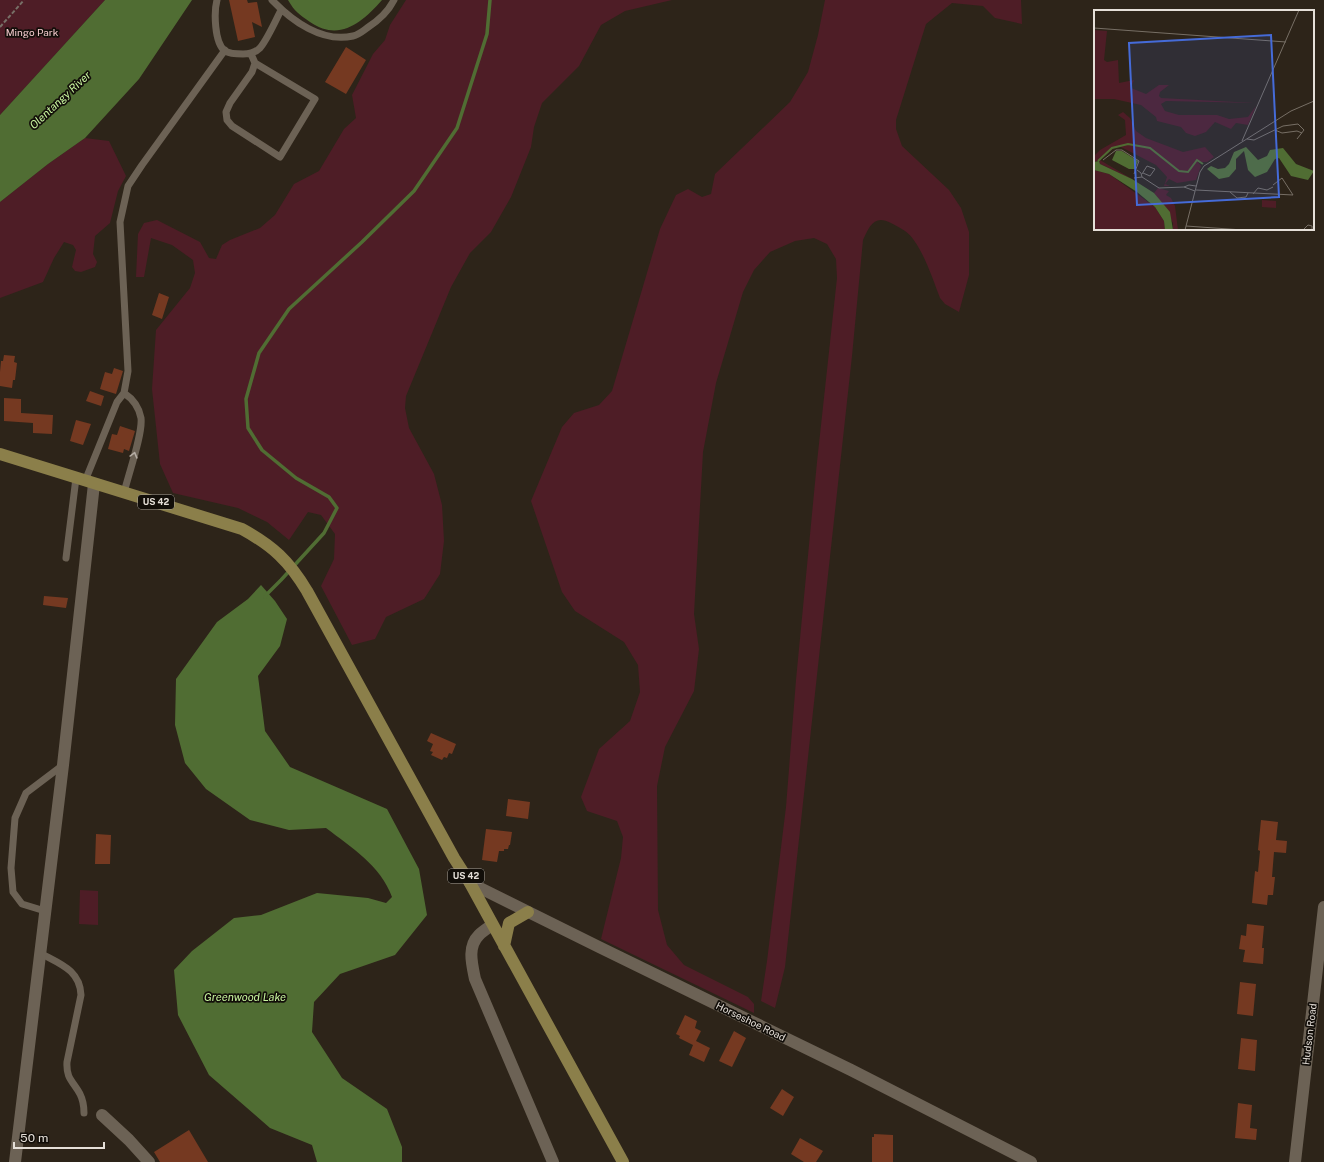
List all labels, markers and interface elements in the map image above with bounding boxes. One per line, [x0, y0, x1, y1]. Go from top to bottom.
inset map [1094, 10, 1314, 230]
park label: Mingo Park [6, 26, 59, 38]
water label: Olentangy River [27, 68, 93, 131]
one-way arrow [129, 452, 138, 459]
road number: US 42 [138, 495, 174, 509]
road number: US 42 [448, 869, 484, 883]
water label: Greenwood Lake [204, 991, 286, 1003]
street label: Horseshoe Road [714, 999, 788, 1043]
street label: Hudson Road [1299, 1002, 1319, 1066]
scale bar [14, 1124, 104, 1150]
text: 50 m [20, 1131, 48, 1145]

